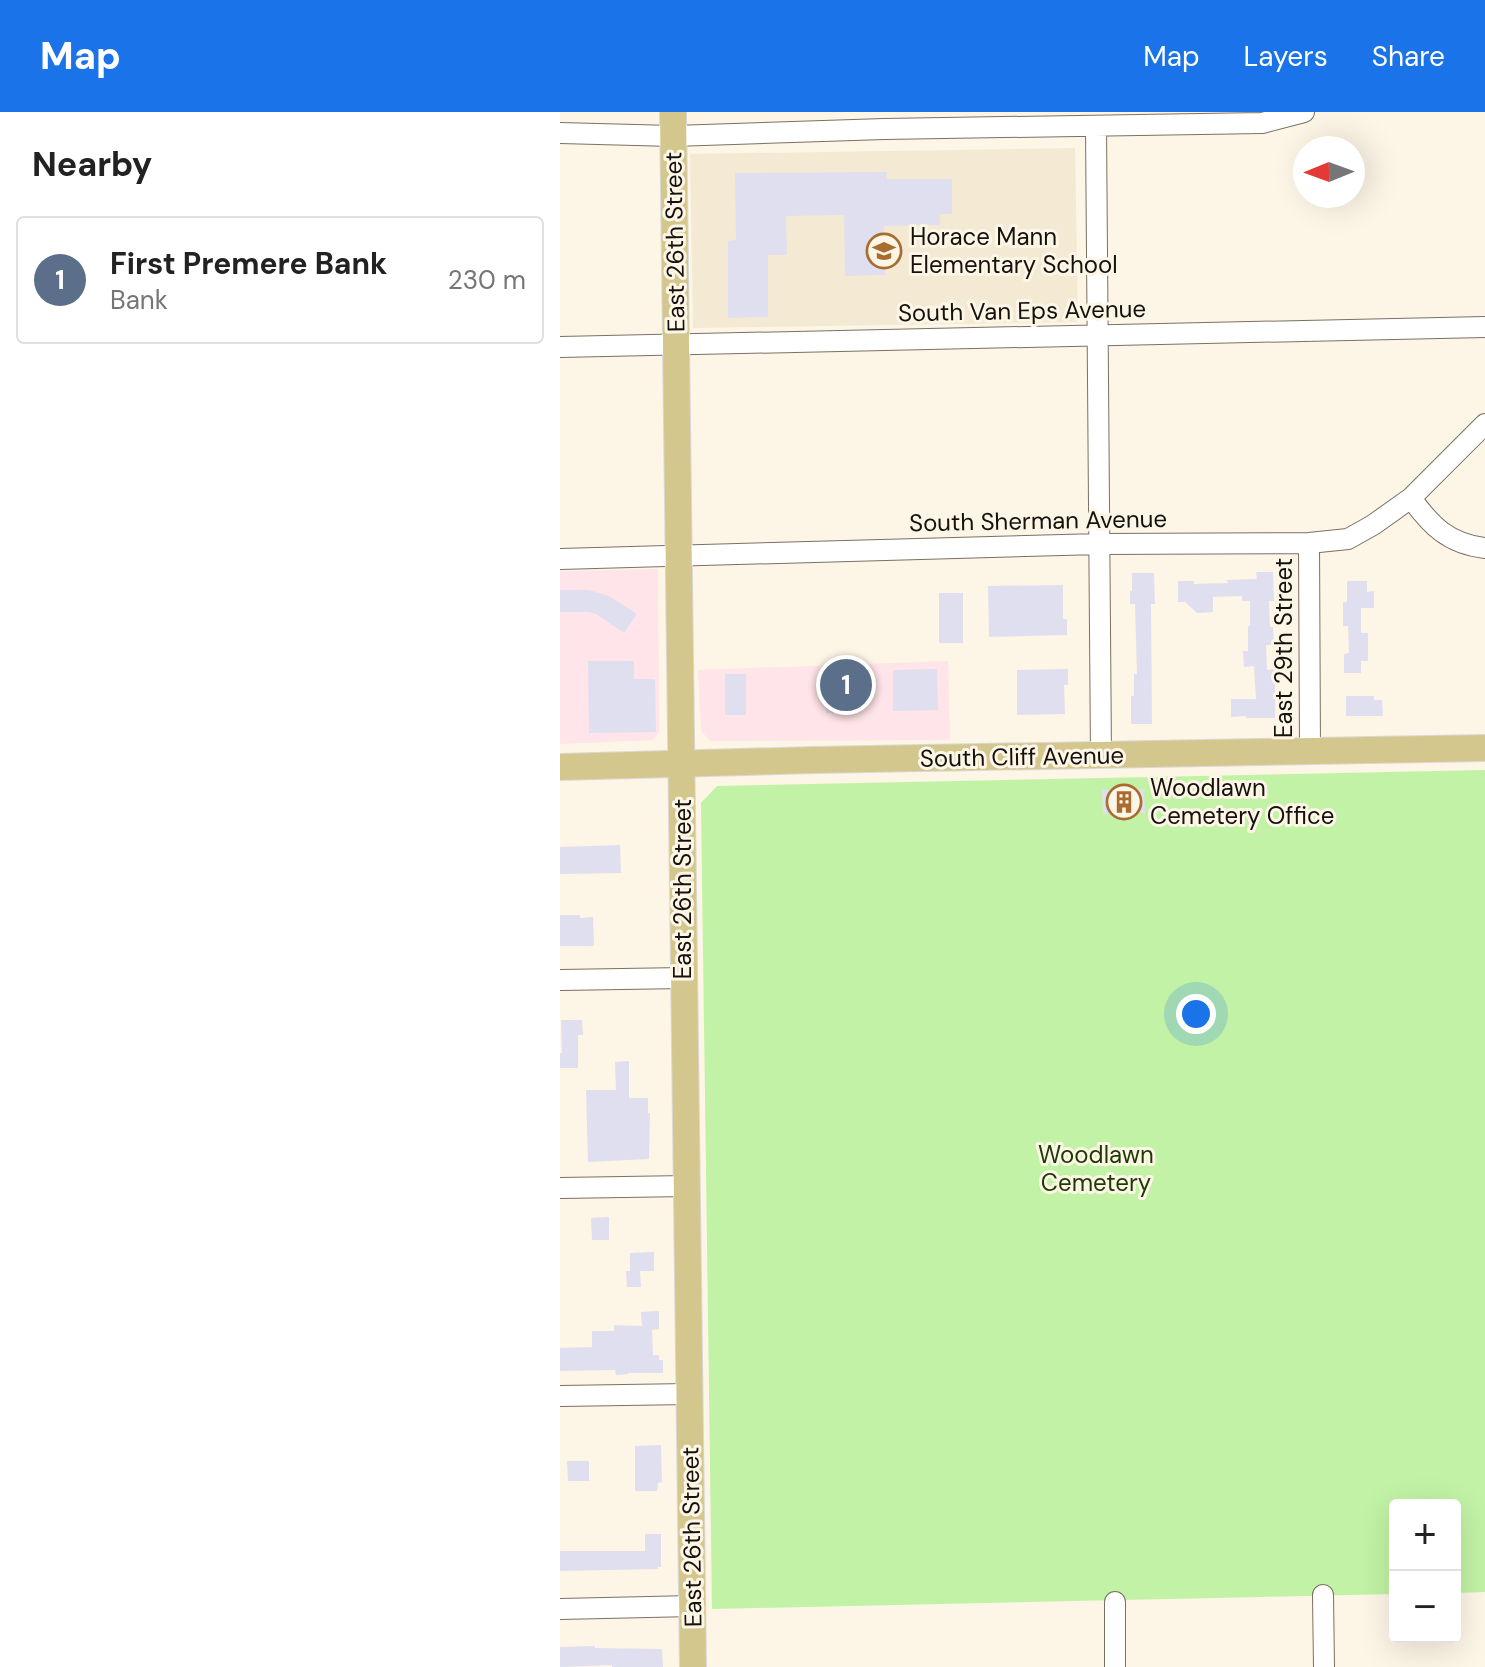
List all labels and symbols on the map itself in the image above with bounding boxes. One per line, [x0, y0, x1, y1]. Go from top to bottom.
north arrow [1293, 136, 1365, 208]
street label: East 26th Street [657, 152, 692, 332]
place label: Horace Mann Elementary School [910, 221, 1118, 280]
school or university icon: Horace Mann Elementary School [865, 232, 903, 270]
street label: South Van Eps Avenue [898, 293, 1146, 328]
street label: South Sherman Avenue [909, 503, 1167, 538]
street label: East 29th Street [1268, 558, 1299, 738]
pin: 1 [820, 655, 872, 715]
street label: South Cliff Avenue [920, 739, 1124, 774]
place label: Woodlawn Cemetery Office [1150, 772, 1334, 831]
building icon: Woodlawn Cemetery Office [1105, 783, 1143, 821]
street label: East 26th Street [667, 799, 698, 979]
your location [1176, 994, 1216, 1034]
park label: Woodlawn Cemetery [1038, 1139, 1154, 1198]
street label: East 26th Street [674, 1447, 709, 1627]

